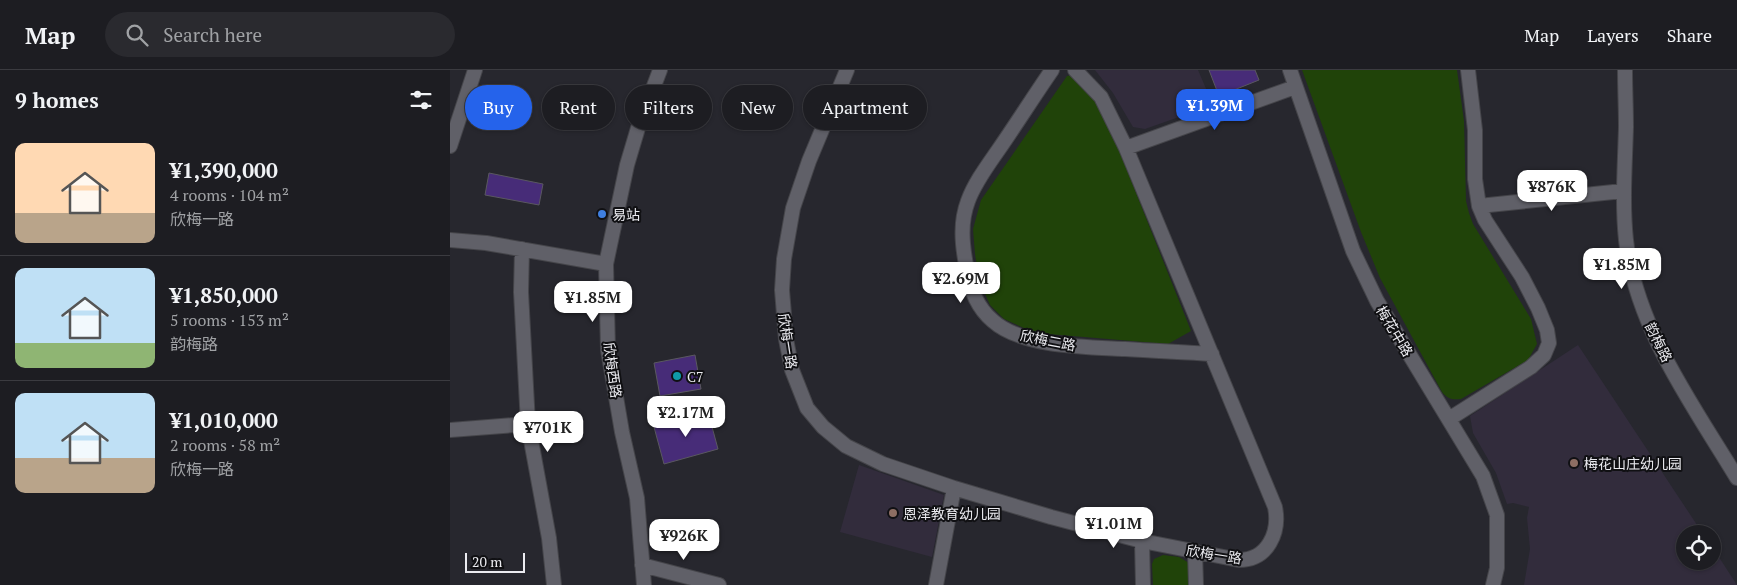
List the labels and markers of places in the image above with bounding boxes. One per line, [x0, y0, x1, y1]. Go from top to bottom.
pin: ¥1.39M [1174, 88, 1256, 131]
pin: ¥876K [1517, 170, 1587, 212]
place label: 易站 [612, 205, 640, 224]
marker: 易站 [596, 208, 608, 220]
pin: ¥1.85M [1581, 248, 1663, 290]
pin: ¥2.69M [920, 262, 1002, 304]
pin: ¥1.85M [552, 280, 634, 323]
place label: C7 [687, 367, 703, 386]
marker: C7 [671, 370, 683, 382]
pin: ¥2.17M [645, 396, 727, 438]
pin: ¥701K [513, 410, 583, 453]
place label: 梅花山庄幼儿园 [1584, 454, 1682, 473]
marker: 梅花山庄幼儿园 [1568, 457, 1580, 469]
place label: 恩泽教育幼儿园 [903, 504, 1001, 523]
pin: ¥1.01M [1073, 506, 1155, 549]
marker: 恩泽教育幼儿园 [887, 507, 899, 519]
pin: ¥926K [649, 518, 719, 561]

